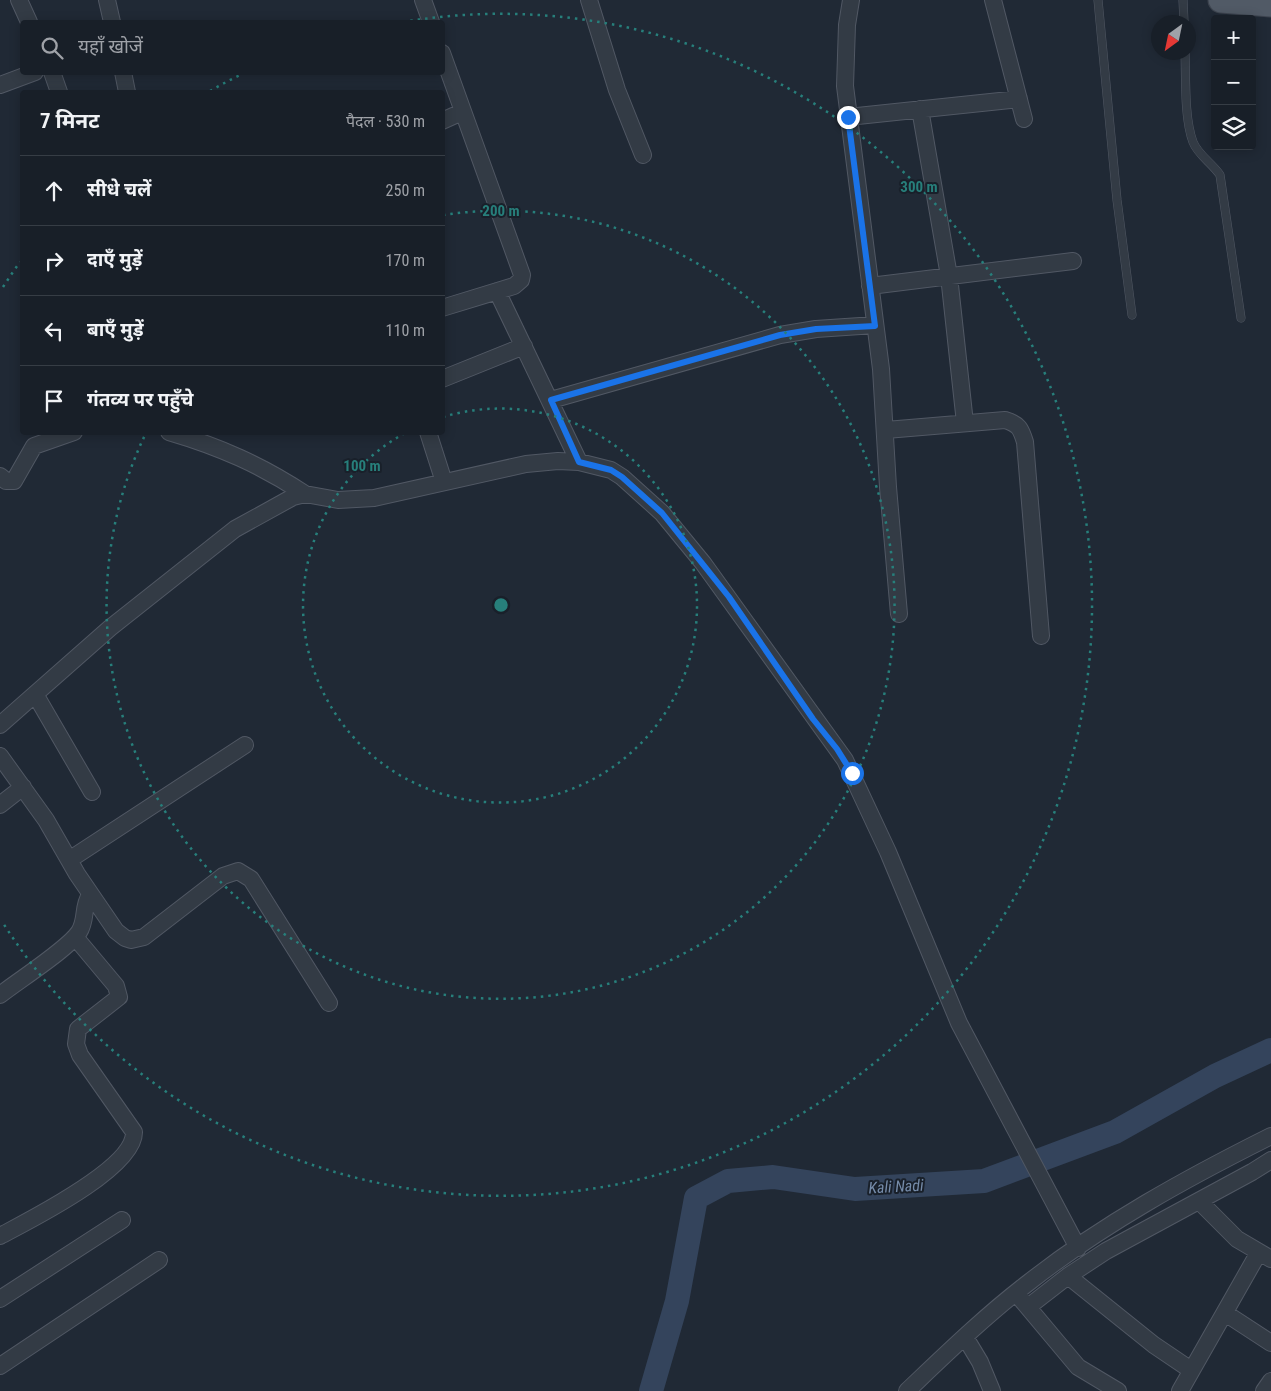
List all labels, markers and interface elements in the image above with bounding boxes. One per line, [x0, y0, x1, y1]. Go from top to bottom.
north arrow [1151, 15, 1196, 60]
map controls [1211, 15, 1256, 150]
button: + [1211, 15, 1256, 60]
search box [20, 20, 445, 75]
icon: search [38, 34, 66, 62]
text: यहाँ खोजें [78, 35, 143, 58]
button: − [1211, 60, 1256, 105]
button: layers [1211, 105, 1256, 150]
route end [837, 106, 860, 129]
text: 7 मिनट [40, 109, 100, 133]
text: पैदल · 530 m [346, 112, 425, 131]
icon: ahead [40, 177, 68, 205]
text: सीधे चलें [87, 178, 151, 201]
text: 300 m [900, 178, 938, 196]
text: 250 m [386, 181, 425, 200]
text: 200 m [482, 202, 520, 220]
icon: right [40, 247, 68, 275]
text: दाएँ मुड़ें [87, 248, 142, 271]
text: 170 m [386, 251, 425, 270]
icon: left [40, 317, 68, 345]
text: बाएँ मुड़ें [87, 318, 143, 341]
text: 110 m [386, 321, 425, 340]
icon: arrive [40, 387, 68, 415]
text: गंतव्य पर पहुँचे [87, 388, 193, 411]
text: 100 m [343, 457, 381, 475]
centre of rings [492, 596, 510, 614]
route start [841, 762, 864, 785]
water label: Kali Nadi [868, 1176, 924, 1197]

